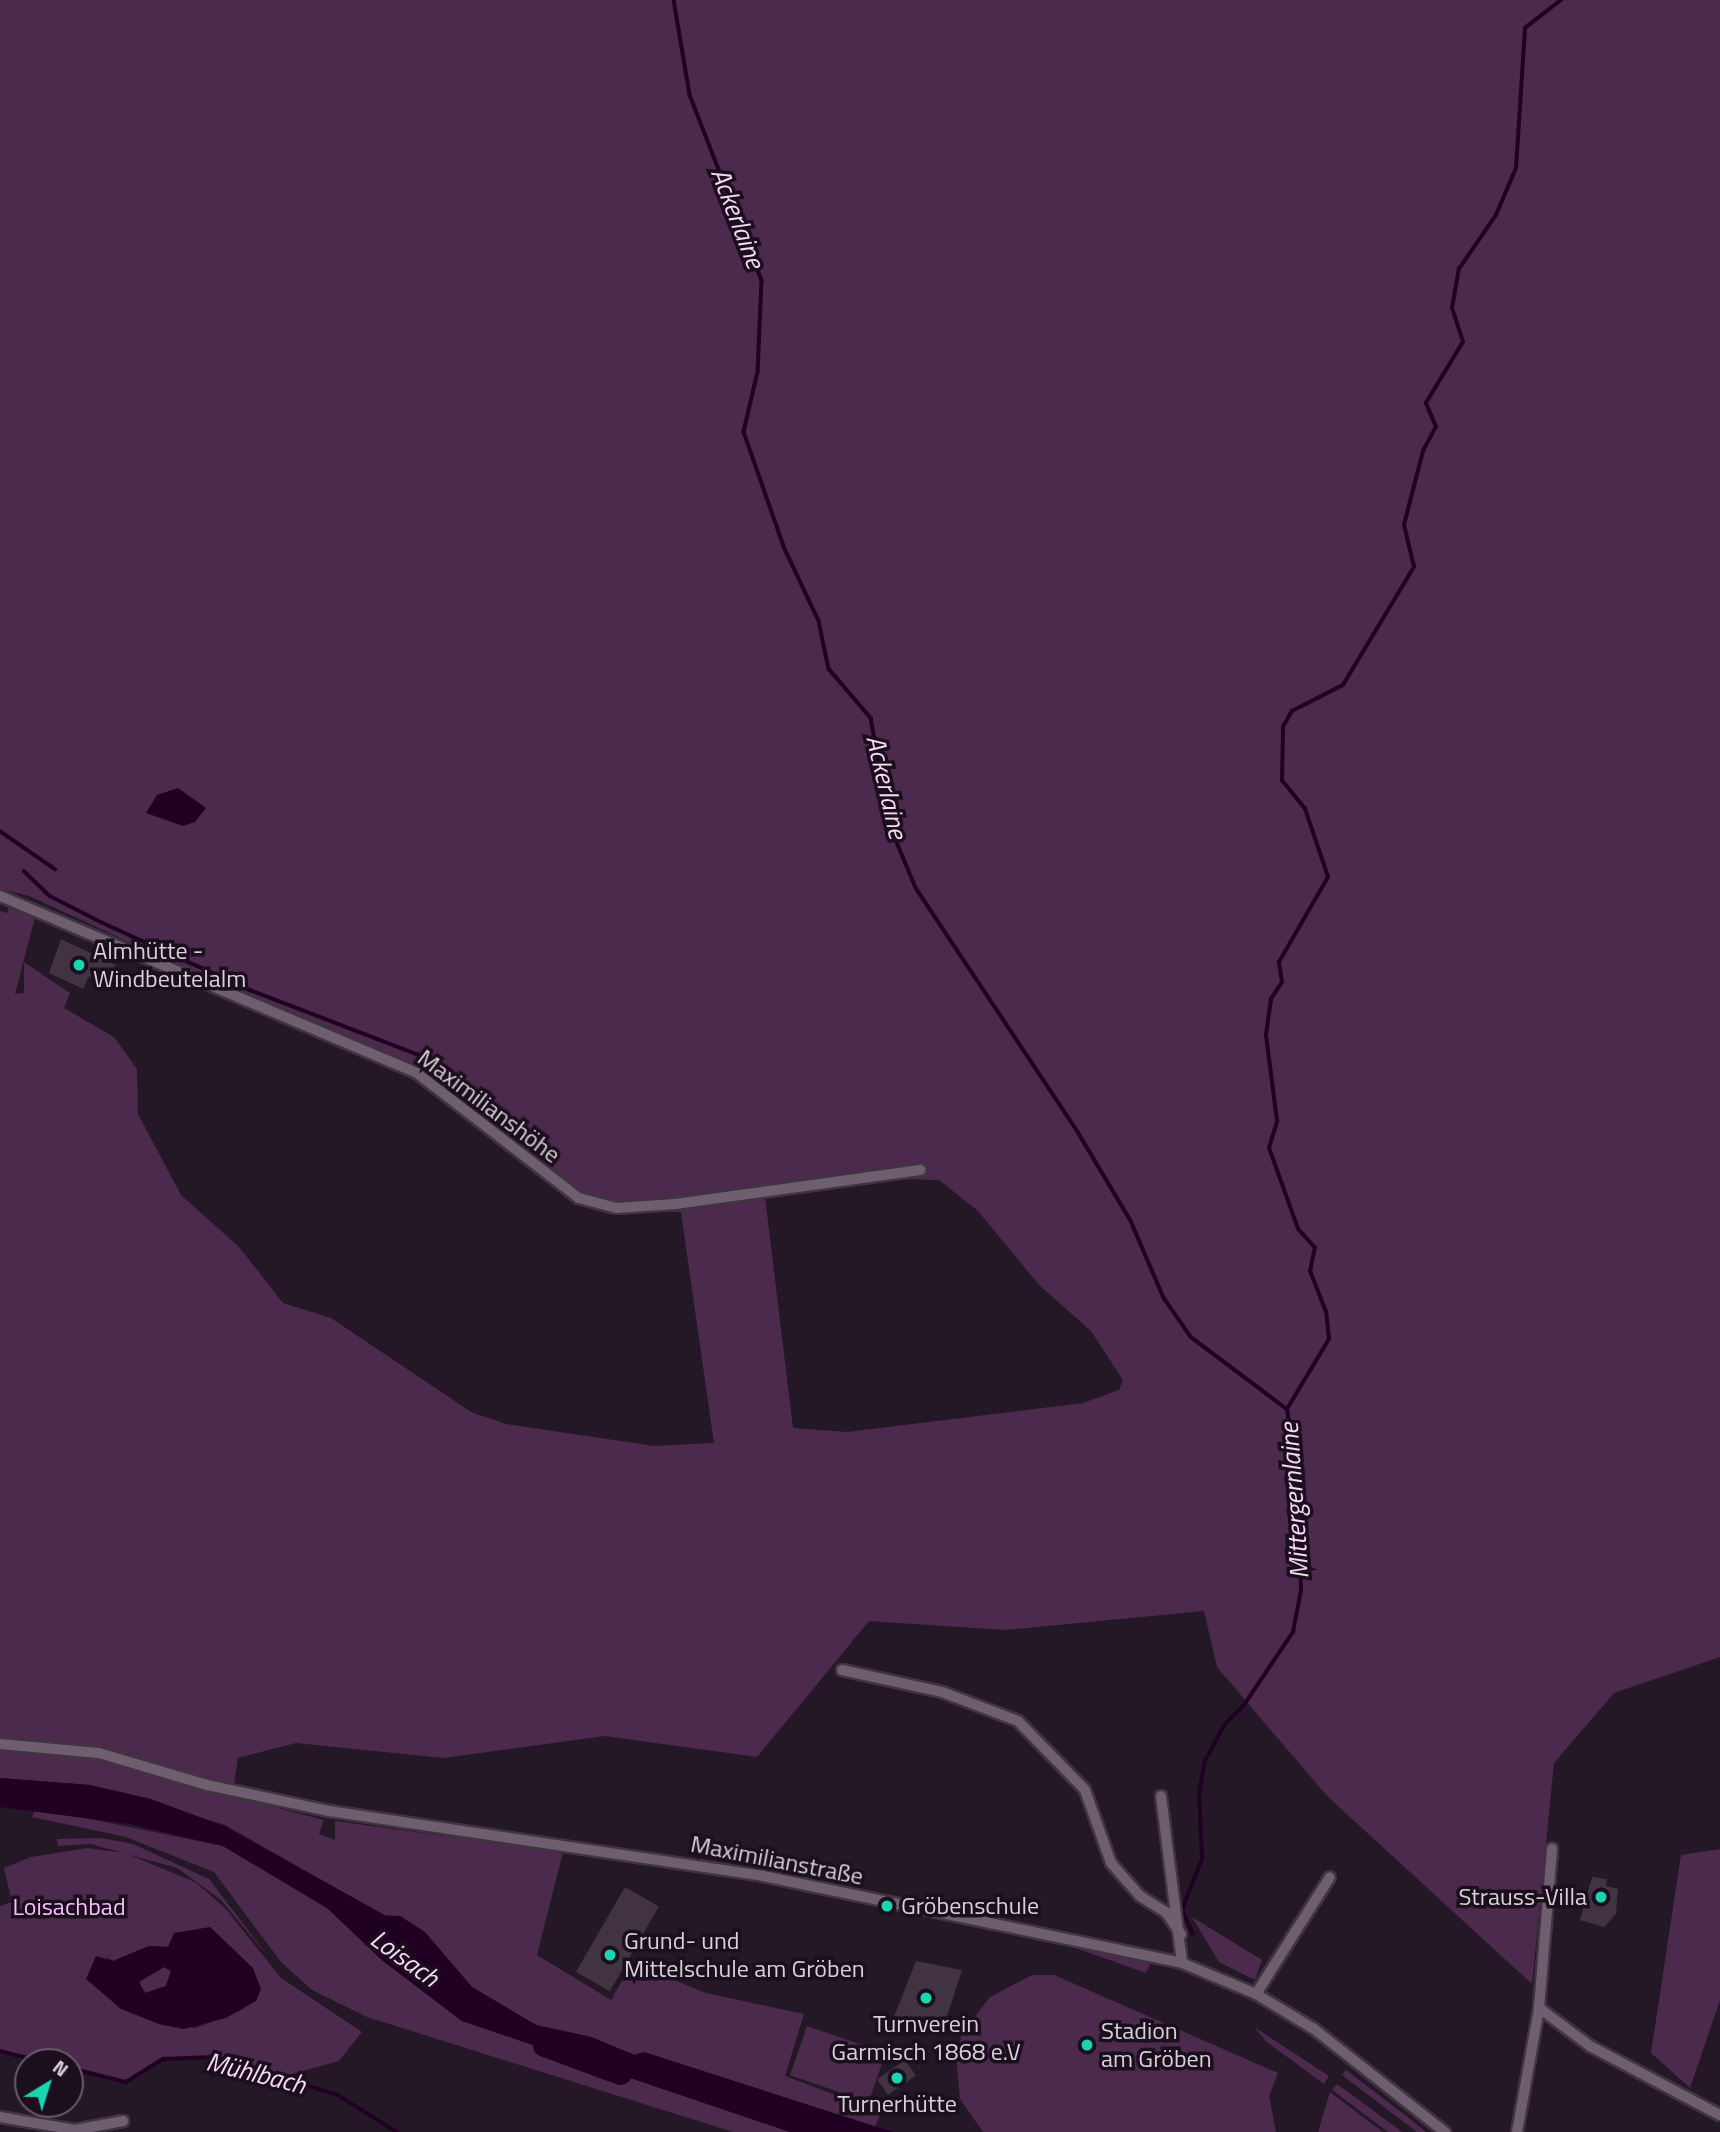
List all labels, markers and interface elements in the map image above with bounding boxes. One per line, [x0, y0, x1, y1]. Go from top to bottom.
water label: Ackerlaine [705, 163, 771, 273]
water label: Ackerlaine [860, 732, 914, 842]
place label: Almhütte - Windbeutelalm [93, 937, 246, 993]
marker: Almhütte - Windbeutelalm [71, 957, 87, 973]
street label: Maximilianshöhe [412, 1043, 566, 1169]
water label: Mittergernlaine [1273, 1422, 1315, 1580]
street label: Maximilianstraße [688, 1829, 866, 1891]
place label: Strauss-Villa [1459, 1883, 1587, 1911]
marker: Strauss-Villa [1593, 1889, 1609, 1905]
place label: Gröbenschule [901, 1892, 1039, 1920]
park label: Loisachbad [12, 1893, 126, 1921]
marker: Gröbenschule [879, 1898, 895, 1914]
water label: Loisach [365, 1923, 445, 1993]
place label: Grund- und Mittelschule am Gröben [624, 1927, 865, 1983]
marker: Grund- und Mittelschule am Gröben [602, 1947, 618, 1963]
marker: Turnverein Garmisch 1868 e.V [918, 1990, 934, 2006]
place label: Turnverein Garmisch 1868 e.V [831, 2010, 1021, 2066]
place label: Stadion am Gröben [1101, 2017, 1212, 2073]
marker: Stadion am Gröben [1079, 2037, 1095, 2053]
water label: Mühlbach [203, 2046, 309, 2100]
north arrow [14, 2048, 84, 2118]
text: N [47, 2052, 75, 2083]
marker: Turnerhütte [889, 2070, 905, 2086]
place label: Turnerhütte [837, 2090, 957, 2118]

